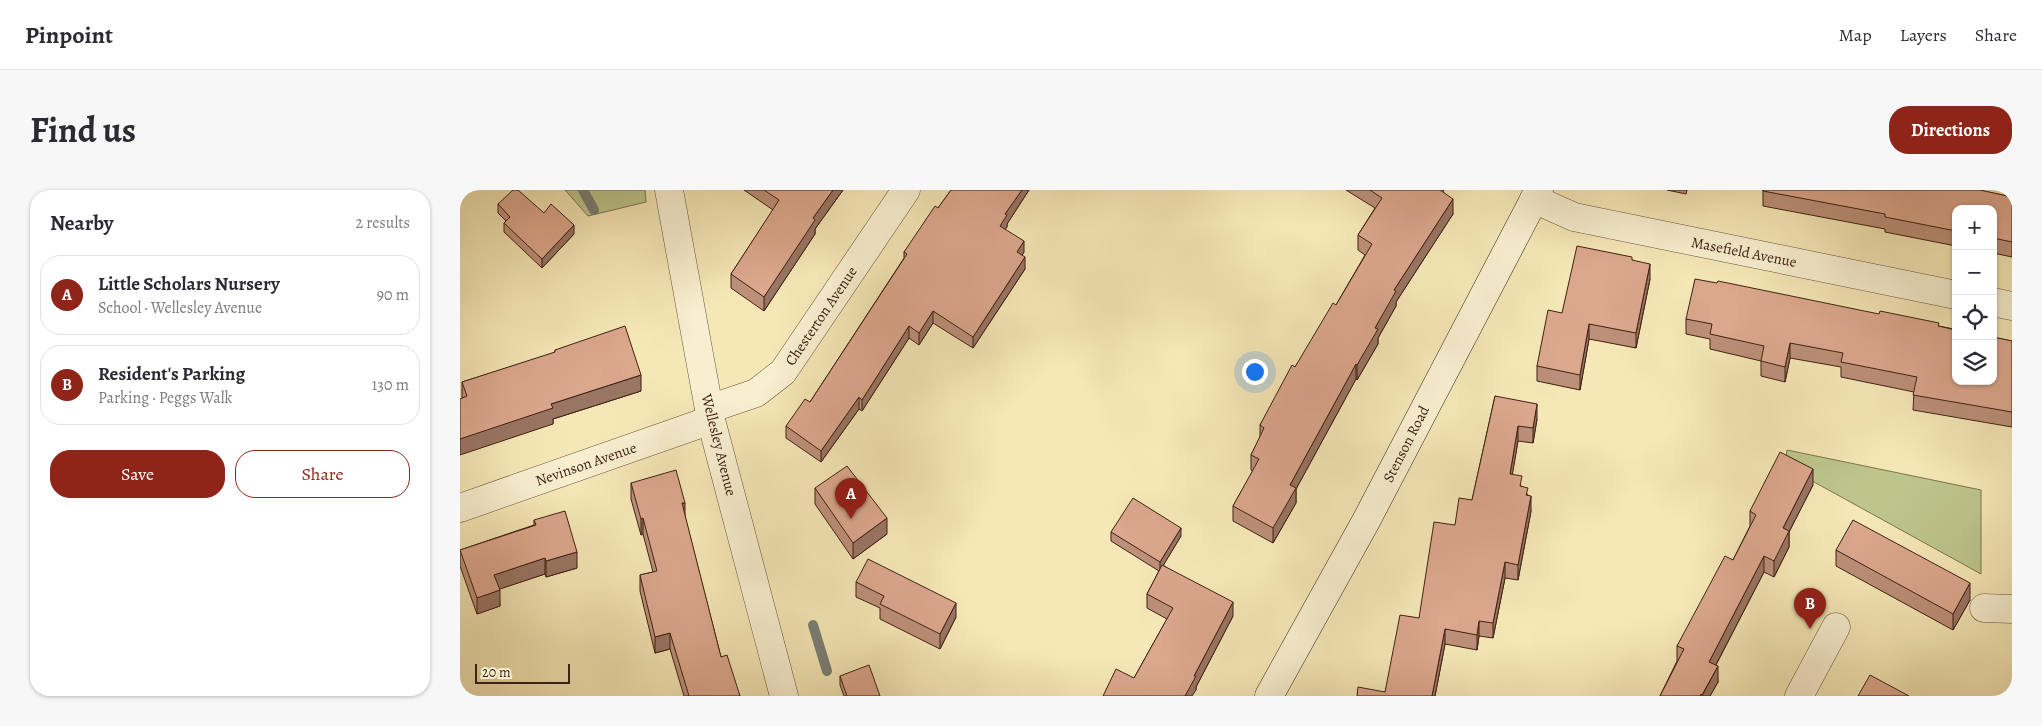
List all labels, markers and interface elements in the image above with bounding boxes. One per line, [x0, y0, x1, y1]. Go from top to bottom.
text: Pinpoint [25, 19, 113, 51]
text: Map [1839, 23, 1872, 47]
text: Layers [1900, 23, 1947, 47]
text: Share [1975, 23, 2017, 47]
text: Find us [30, 106, 136, 154]
button: Directions [1889, 106, 2012, 154]
map controls [1952, 205, 1997, 385]
button: + [1952, 205, 1997, 250]
text: Nearby [50, 209, 113, 237]
text: 2 results [355, 212, 410, 234]
street label: Masefield Avenue [1689, 232, 1799, 272]
button: − [1952, 250, 1997, 295]
street label: Chesterton Avenue [780, 262, 862, 370]
text: Little Scholars Nursery [98, 271, 280, 297]
text: A [62, 284, 72, 306]
text: 90 m [377, 284, 409, 306]
button: locate [1952, 295, 1997, 340]
text: School · Wellesley Avenue [98, 297, 262, 319]
button: layers [1952, 340, 1997, 385]
your location [1242, 359, 1268, 385]
text: Resident's Parking [98, 361, 245, 387]
text: B [62, 374, 72, 396]
text: 130 m [372, 374, 409, 396]
text: Parking · Peggs Walk [98, 387, 233, 409]
street label: Wellesley Avenue [696, 391, 741, 498]
street label: Stenson Road [1378, 401, 1434, 486]
street label: Nevinson Avenue [533, 437, 639, 491]
button: Save [50, 450, 225, 498]
button: Share [235, 450, 410, 498]
pin: A [835, 478, 867, 519]
pin: B [1794, 588, 1826, 629]
scale bar [475, 661, 570, 684]
text: 20 m [482, 663, 511, 682]

